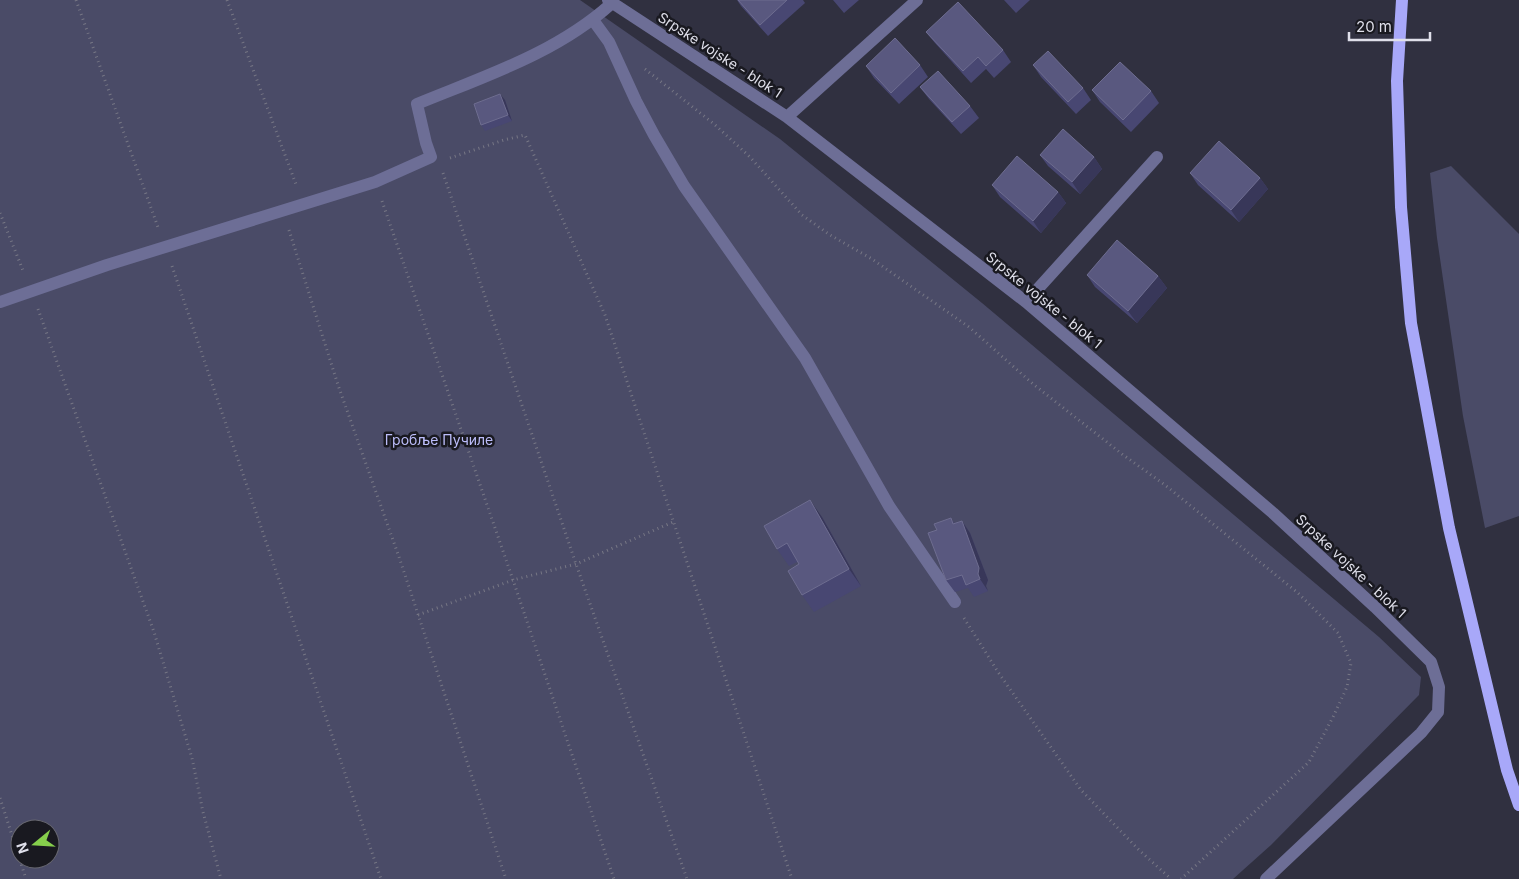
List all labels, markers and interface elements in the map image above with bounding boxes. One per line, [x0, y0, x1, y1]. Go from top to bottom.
street label: Srpske vojske - blok 1 [655, 8, 785, 101]
scale bar [1349, 10, 1430, 42]
text: 20 m [1356, 17, 1392, 36]
street label: Srpske vojske - blok 1 [983, 248, 1106, 352]
park label: Гробље Пучиле [385, 431, 493, 448]
street label: Srpske vojske - blok 1 [1293, 510, 1410, 621]
north arrow [10, 819, 60, 869]
text: N [12, 840, 32, 856]

